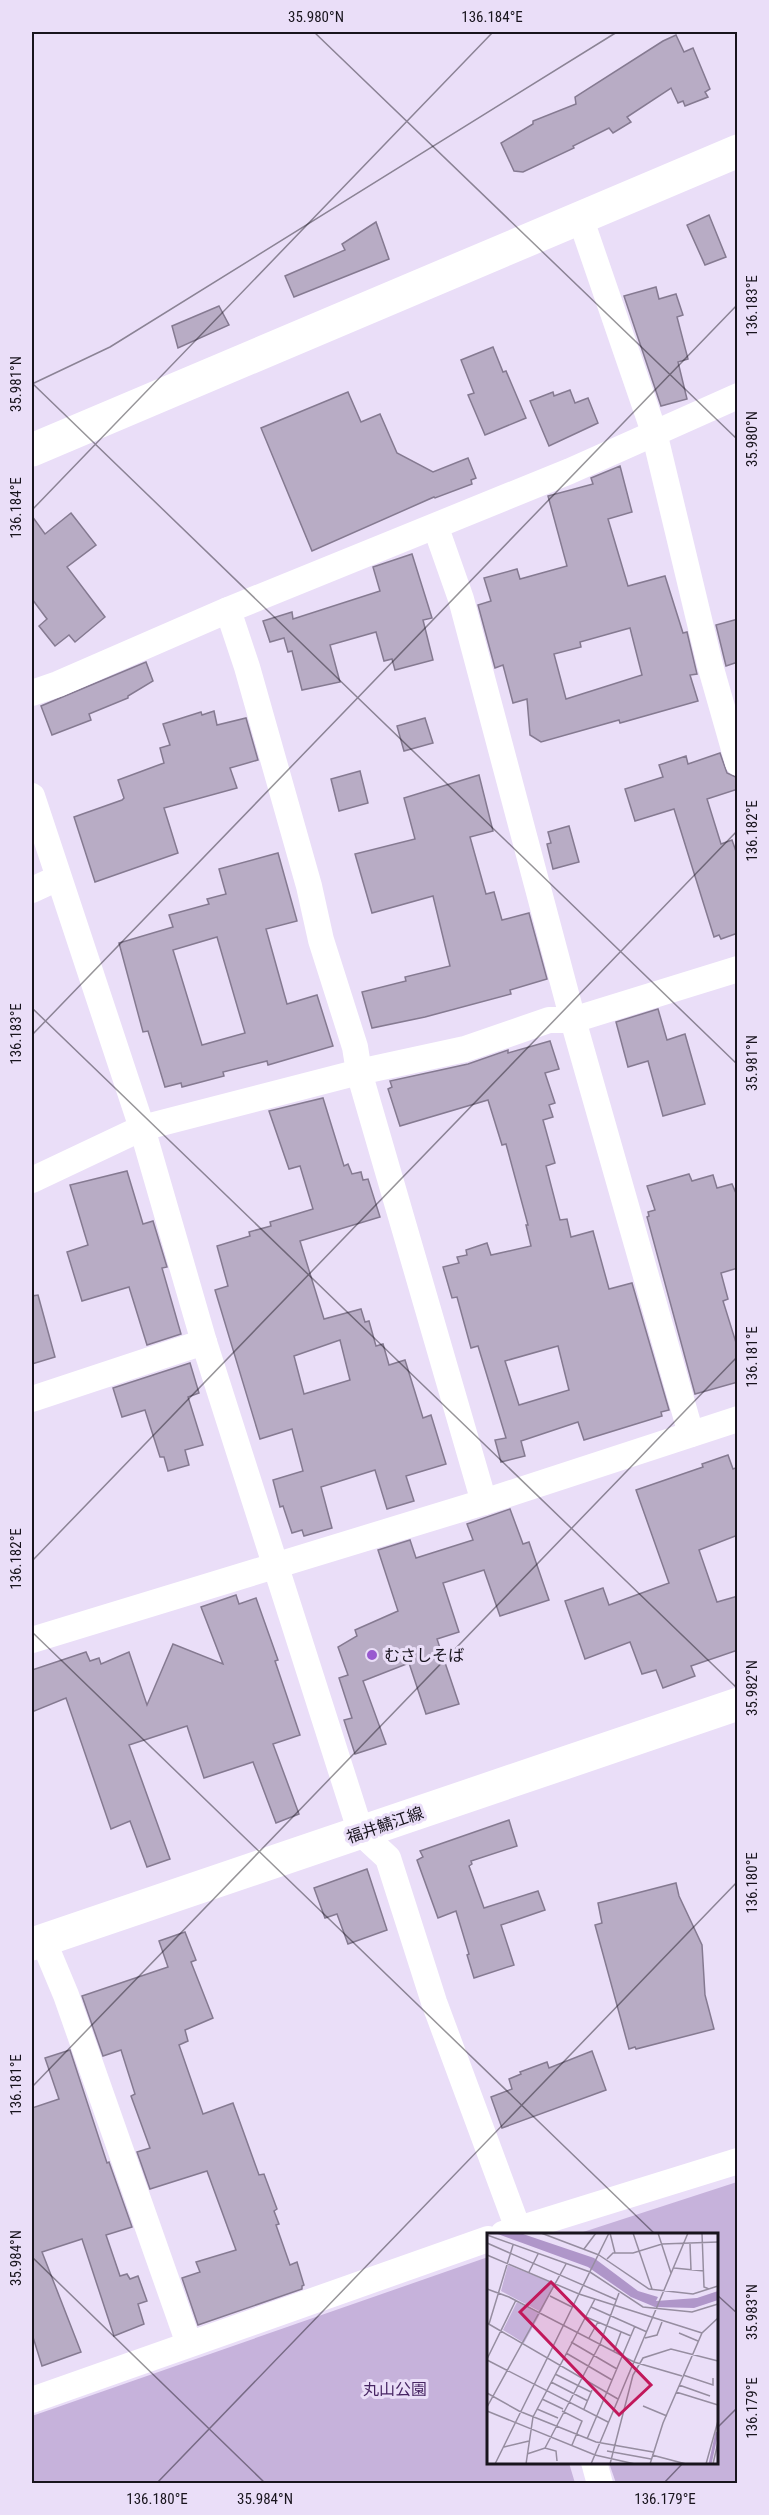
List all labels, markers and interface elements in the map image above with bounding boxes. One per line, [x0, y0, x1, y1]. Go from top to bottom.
text: 35.980°N [288, 8, 344, 26]
text: 136.184°E [461, 8, 523, 26]
text: 136.183°E [743, 275, 761, 337]
text: 35.981°N [7, 356, 25, 412]
text: 35.980°N [743, 411, 761, 467]
text: 136.184°E [7, 477, 25, 539]
text: 136.182°E [743, 800, 761, 862]
text: 136.183°E [7, 1003, 25, 1065]
text: 35.981°N [743, 1035, 761, 1091]
text: 136.181°E [743, 1326, 761, 1388]
text: 136.182°E [7, 1528, 25, 1590]
place label: むさしそば [384, 1646, 464, 1665]
marker: むさしそば [365, 1648, 379, 1662]
text: 35.982°N [743, 1660, 761, 1716]
street label: 福井鯖江線 [344, 1803, 426, 1847]
text: 136.180°E [743, 1852, 761, 1914]
text: 136.181°E [7, 2054, 25, 2116]
text: 35.984°N [7, 2230, 25, 2286]
inset map [487, 2233, 718, 2464]
text: 35.983°N [743, 2284, 761, 2340]
text: 136.179°E [743, 2377, 761, 2439]
park label: 丸山公園 [363, 2380, 427, 2399]
text: 136.180°E [126, 2490, 188, 2508]
text: 35.984°N [237, 2490, 293, 2508]
text: 136.179°E [634, 2490, 696, 2508]

